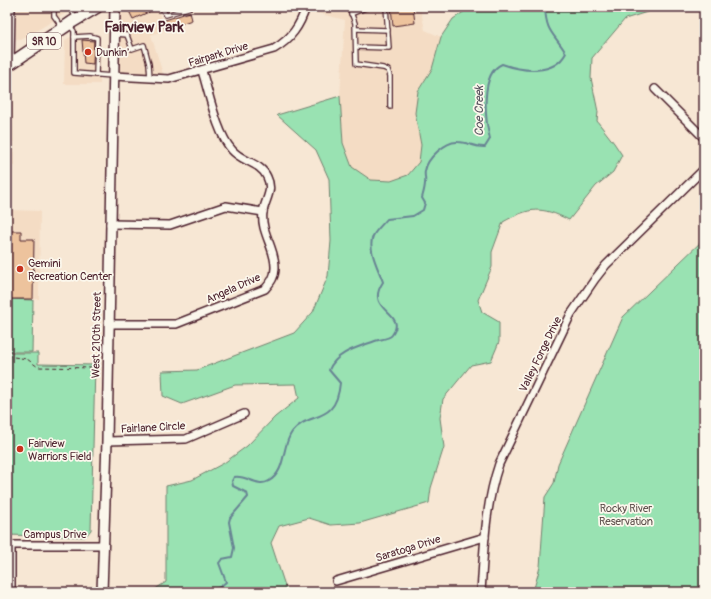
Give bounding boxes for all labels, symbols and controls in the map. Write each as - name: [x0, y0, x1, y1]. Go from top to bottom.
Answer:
- district label: Fairview Park: [104, 18, 185, 37]
- road number: SR 10: [27, 33, 61, 49]
- street label: Fairpark Drive: [187, 39, 250, 70]
- place label: Dunkin': [96, 46, 129, 59]
- marker: Dunkin': [83, 47, 93, 57]
- water label: Coe Creek: [472, 85, 487, 136]
- place label: Gemini Recreation Center: [28, 257, 112, 283]
- marker: Gemini Recreation Center: [15, 264, 25, 274]
- street label: Angela Drive: [204, 271, 263, 306]
- street label: West 210th Street: [89, 291, 104, 378]
- street label: Valley Forge Drive: [517, 314, 565, 394]
- street label: Fairlane Circle: [120, 419, 186, 436]
- place label: Fairview Warriors Field: [28, 437, 91, 463]
- marker: Fairview Warriors Field: [15, 444, 25, 454]
- park label: Rocky River Reservation: [599, 502, 653, 528]
- street label: Campus Drive: [23, 528, 87, 541]
- street label: Saratoga Drive: [374, 532, 443, 565]

